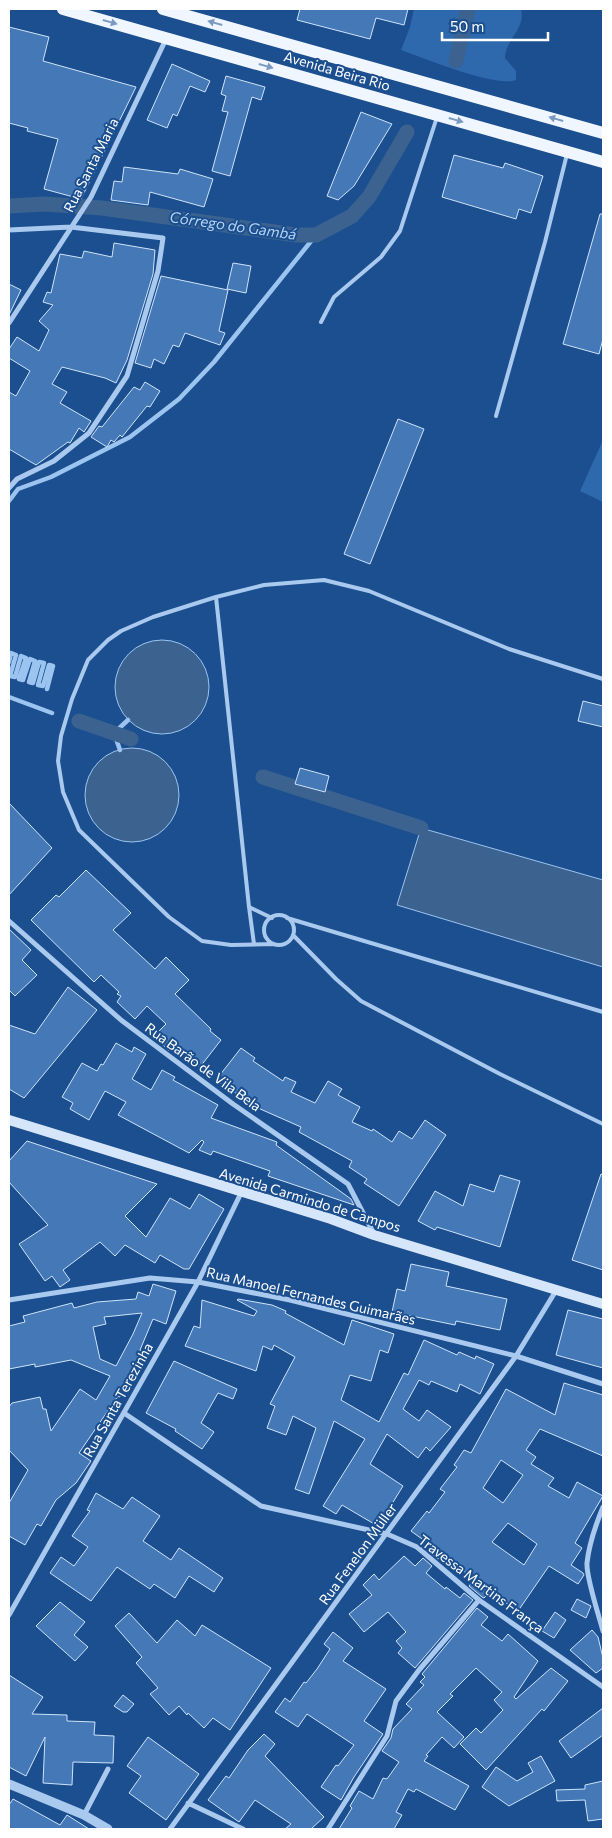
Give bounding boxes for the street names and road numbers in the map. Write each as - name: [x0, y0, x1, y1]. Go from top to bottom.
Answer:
- street label: Avenida Beira Rio: [282, 47, 392, 94]
- street label: Rua Santa Maria: [59, 115, 122, 215]
- street label: Rua Barão de Vila Bela: [142, 1019, 265, 1114]
- street label: Avenida Carmindo de Campos: [217, 1164, 403, 1235]
- street label: Rua Manoel Fernandes Guimarães: [205, 1263, 417, 1328]
- street label: Rua Santa Terezinha: [79, 1340, 156, 1460]
- street label: Rua Fenelon Müller: [315, 1499, 400, 1608]
- street label: Travessa Martins França: [415, 1531, 547, 1636]

